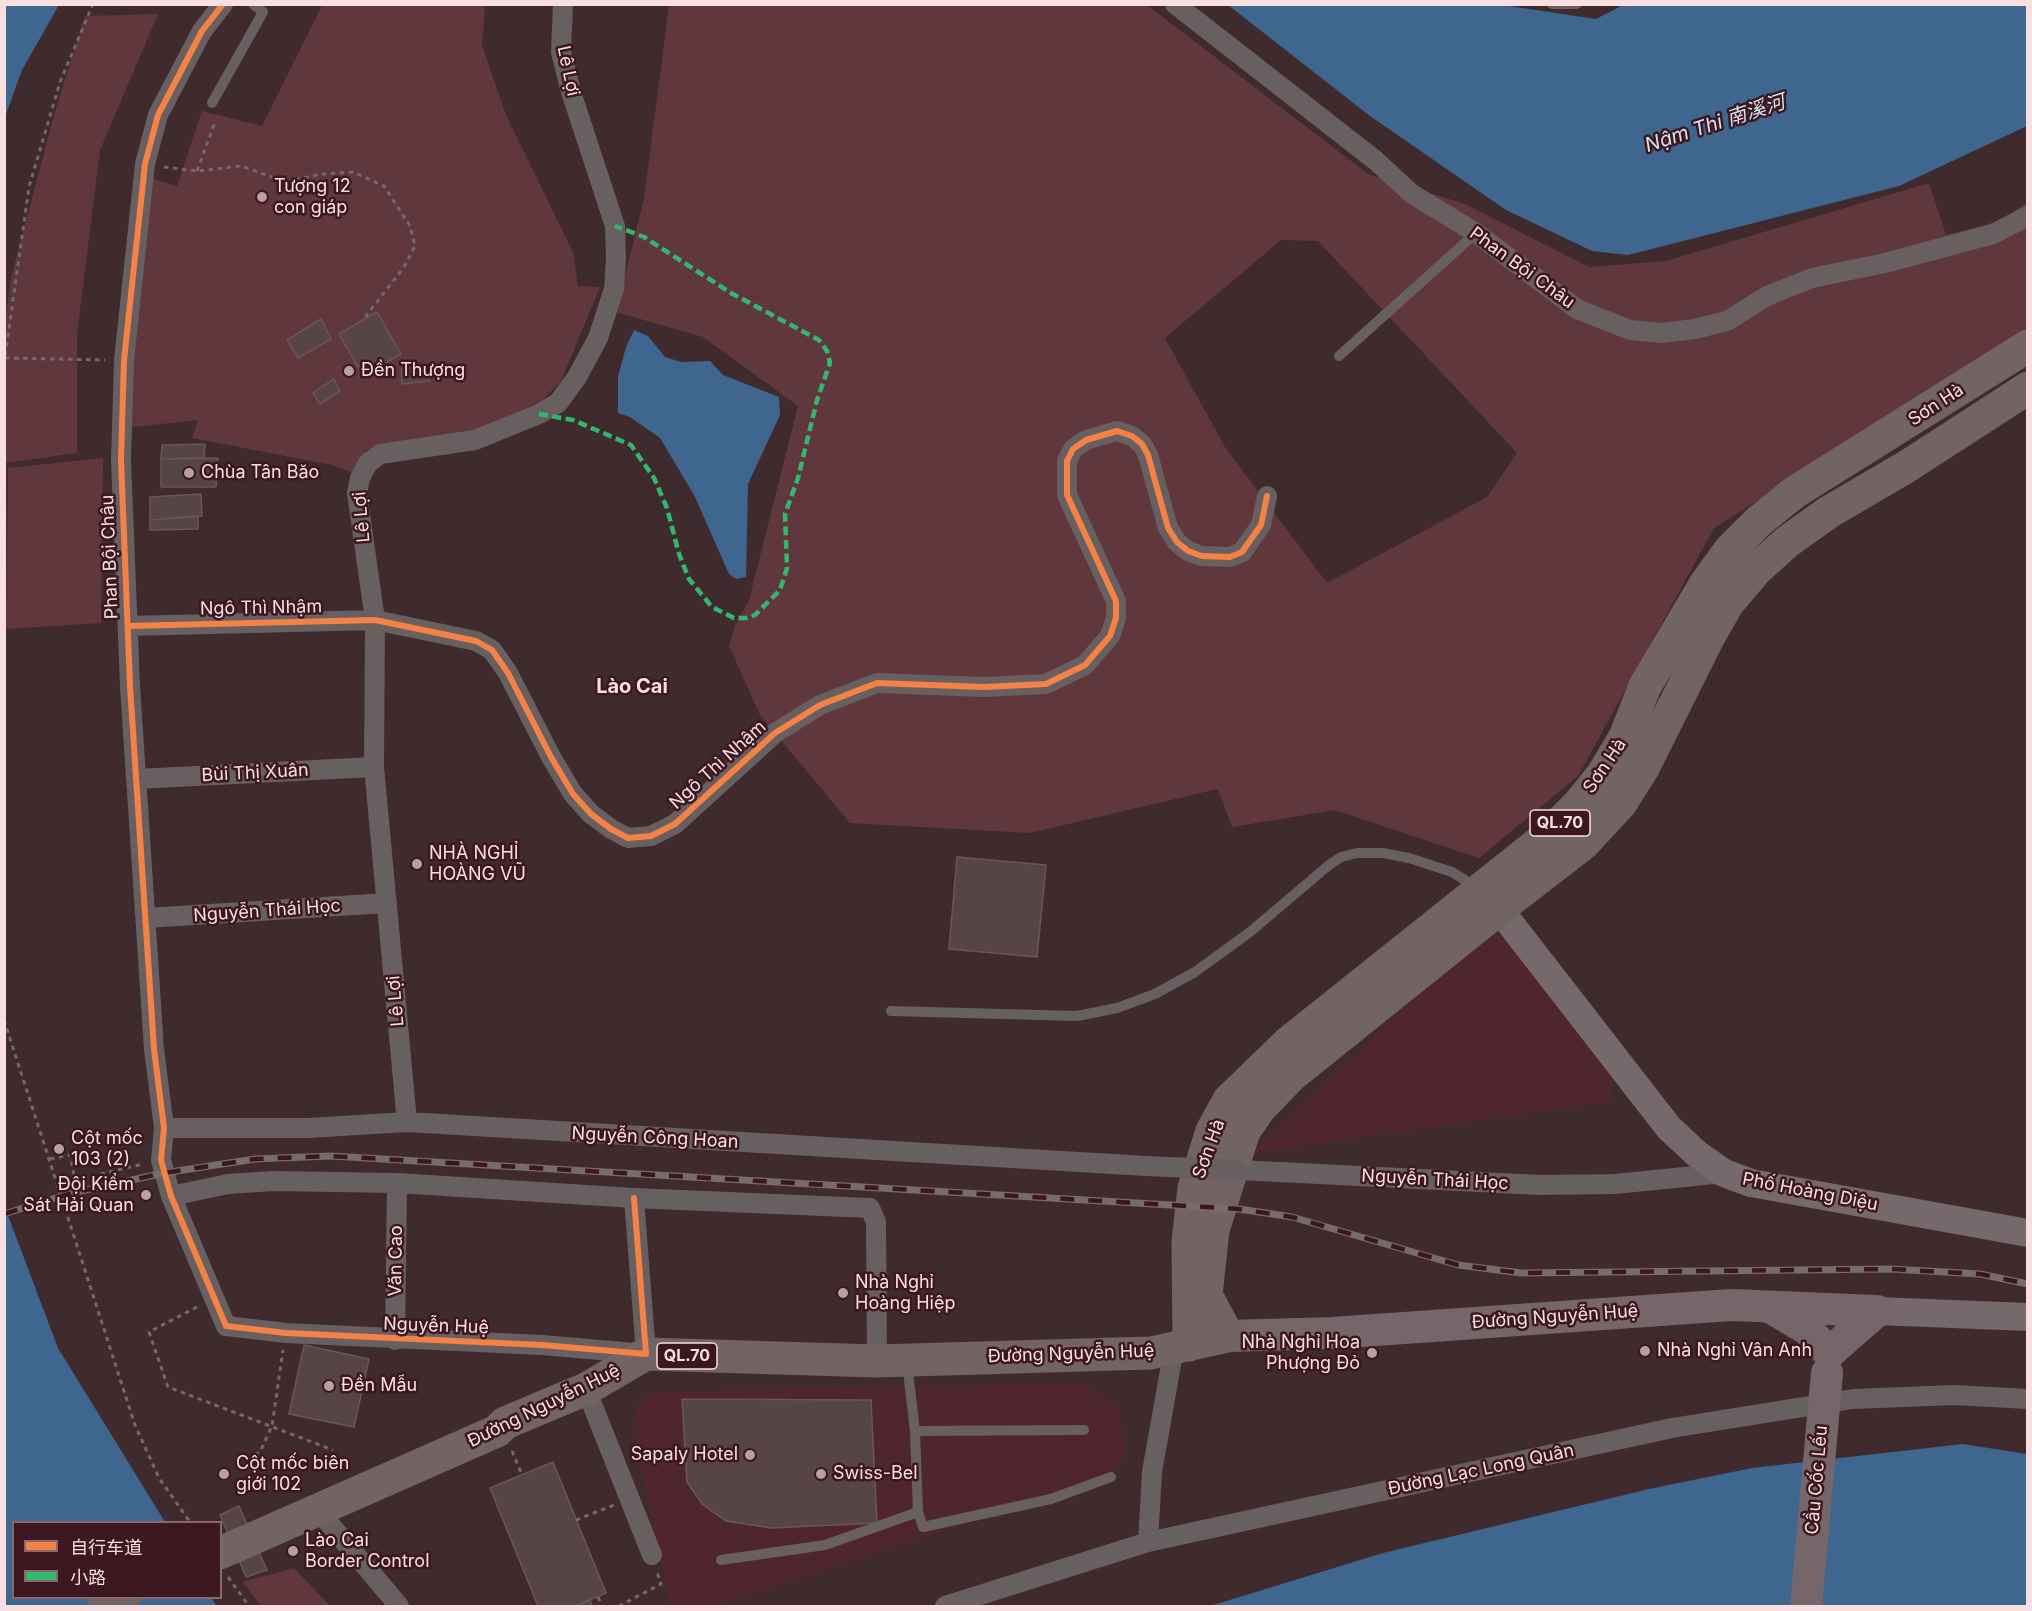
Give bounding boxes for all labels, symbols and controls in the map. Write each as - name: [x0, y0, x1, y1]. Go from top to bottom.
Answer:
- street label: Lê Lợi: [552, 44, 584, 98]
- water label: Nậm Thi 南溪河: [1642, 90, 1788, 158]
- place label: Tượng 12 con giáp: [274, 176, 351, 219]
- marker: Tượng 12 con giáp: [255, 190, 269, 204]
- street label: Phan Bội Châu: [1465, 223, 1579, 313]
- place label: Đền Thượng: [361, 360, 465, 382]
- marker: Đền Thượng: [342, 364, 356, 378]
- street label: Sơn Hà: [1904, 379, 1968, 431]
- place label: Chùa Tân Băo: [201, 462, 319, 484]
- marker: Chùa Tân Băo: [182, 466, 196, 480]
- street label: Lê Lợi: [349, 491, 375, 543]
- street label: Phan Bội Châu: [97, 494, 123, 620]
- street label: Ngô Thì Nhậm: [200, 596, 322, 620]
- district label: Lào Cai: [596, 675, 668, 699]
- street label: Ngô Thì Nhậm: [665, 716, 771, 814]
- street label: Sơn Hà: [1579, 734, 1631, 798]
- street label: Bùi Thị Xuân: [201, 759, 309, 787]
- road number: QL.70: [1530, 810, 1590, 836]
- place label: NHÀ NGHỈ HOÀNG VŨ: [429, 843, 526, 886]
- marker: NHÀ NGHỈ HOÀNG VŨ: [410, 857, 424, 871]
- street label: Nguyễn Thái Học: [193, 895, 341, 927]
- street label: Lê Lợi: [383, 975, 409, 1027]
- street label: Sơn Hà: [1188, 1116, 1230, 1182]
- street label: Nguyễn Công Hoan: [571, 1123, 739, 1153]
- place label: Cột mốc 103 (2): [71, 1128, 143, 1170]
- marker: Cột mốc 103 (2): [52, 1142, 66, 1156]
- street label: Nguyễn Thái Học: [1361, 1165, 1509, 1195]
- street label: Phố Hoàng Diệu: [1740, 1168, 1880, 1216]
- place label: Đội Kiểm Sát Hải Quan: [23, 1174, 134, 1216]
- marker: Đội Kiểm Sát Hải Quan: [139, 1188, 153, 1202]
- street label: Văn Cao: [385, 1225, 407, 1297]
- place label: Nhà Nghỉ Hoàng Hiệp: [855, 1272, 955, 1314]
- marker: Nhà Nghỉ Hoàng Hiệp: [836, 1286, 850, 1300]
- street label: Đường Nguyễn Huệ: [1471, 1300, 1639, 1334]
- street label: Nguyễn Huệ: [383, 1313, 489, 1339]
- place label: Nhà Nghỉ Hoa Phượng Đỏ: [1242, 1332, 1360, 1374]
- street label: Đường Nguyễn Huệ: [987, 1340, 1155, 1368]
- place label: Nhà Nghỉ Vân Anh: [1657, 1340, 1812, 1362]
- road number: QL.70: [657, 1343, 717, 1369]
- marker: Nhà Nghỉ Vân Anh: [1638, 1344, 1652, 1358]
- marker: Nhà Nghỉ Hoa Phượng Đỏ: [1365, 1346, 1379, 1360]
- street label: Đường Nguyễn Huệ: [464, 1360, 624, 1452]
- place label: Đền Mẫu: [341, 1375, 417, 1397]
- marker: Đền Mẫu: [322, 1379, 336, 1393]
- street label: Cầu Cốc Lếu: [1801, 1424, 1833, 1536]
- street label: Đường Lạc Long Quân: [1386, 1440, 1576, 1500]
- place label: Sapaly Hotel: [631, 1444, 738, 1466]
- marker: Sapaly Hotel: [743, 1448, 757, 1462]
- place label: Cột mốc biên giới 102: [236, 1453, 349, 1496]
- place label: Swiss-Bel: [833, 1463, 918, 1485]
- marker: Cột mốc biên giới 102: [217, 1467, 231, 1481]
- marker: Swiss-Bel: [814, 1467, 828, 1481]
- legend: [12, 1521, 222, 1599]
- place label: Lào Cai Border Control: [305, 1530, 429, 1572]
- text: 自行车道: [70, 1537, 142, 1558]
- marker: Lào Cai Border Control: [286, 1544, 300, 1558]
- text: 小路: [70, 1567, 106, 1588]

